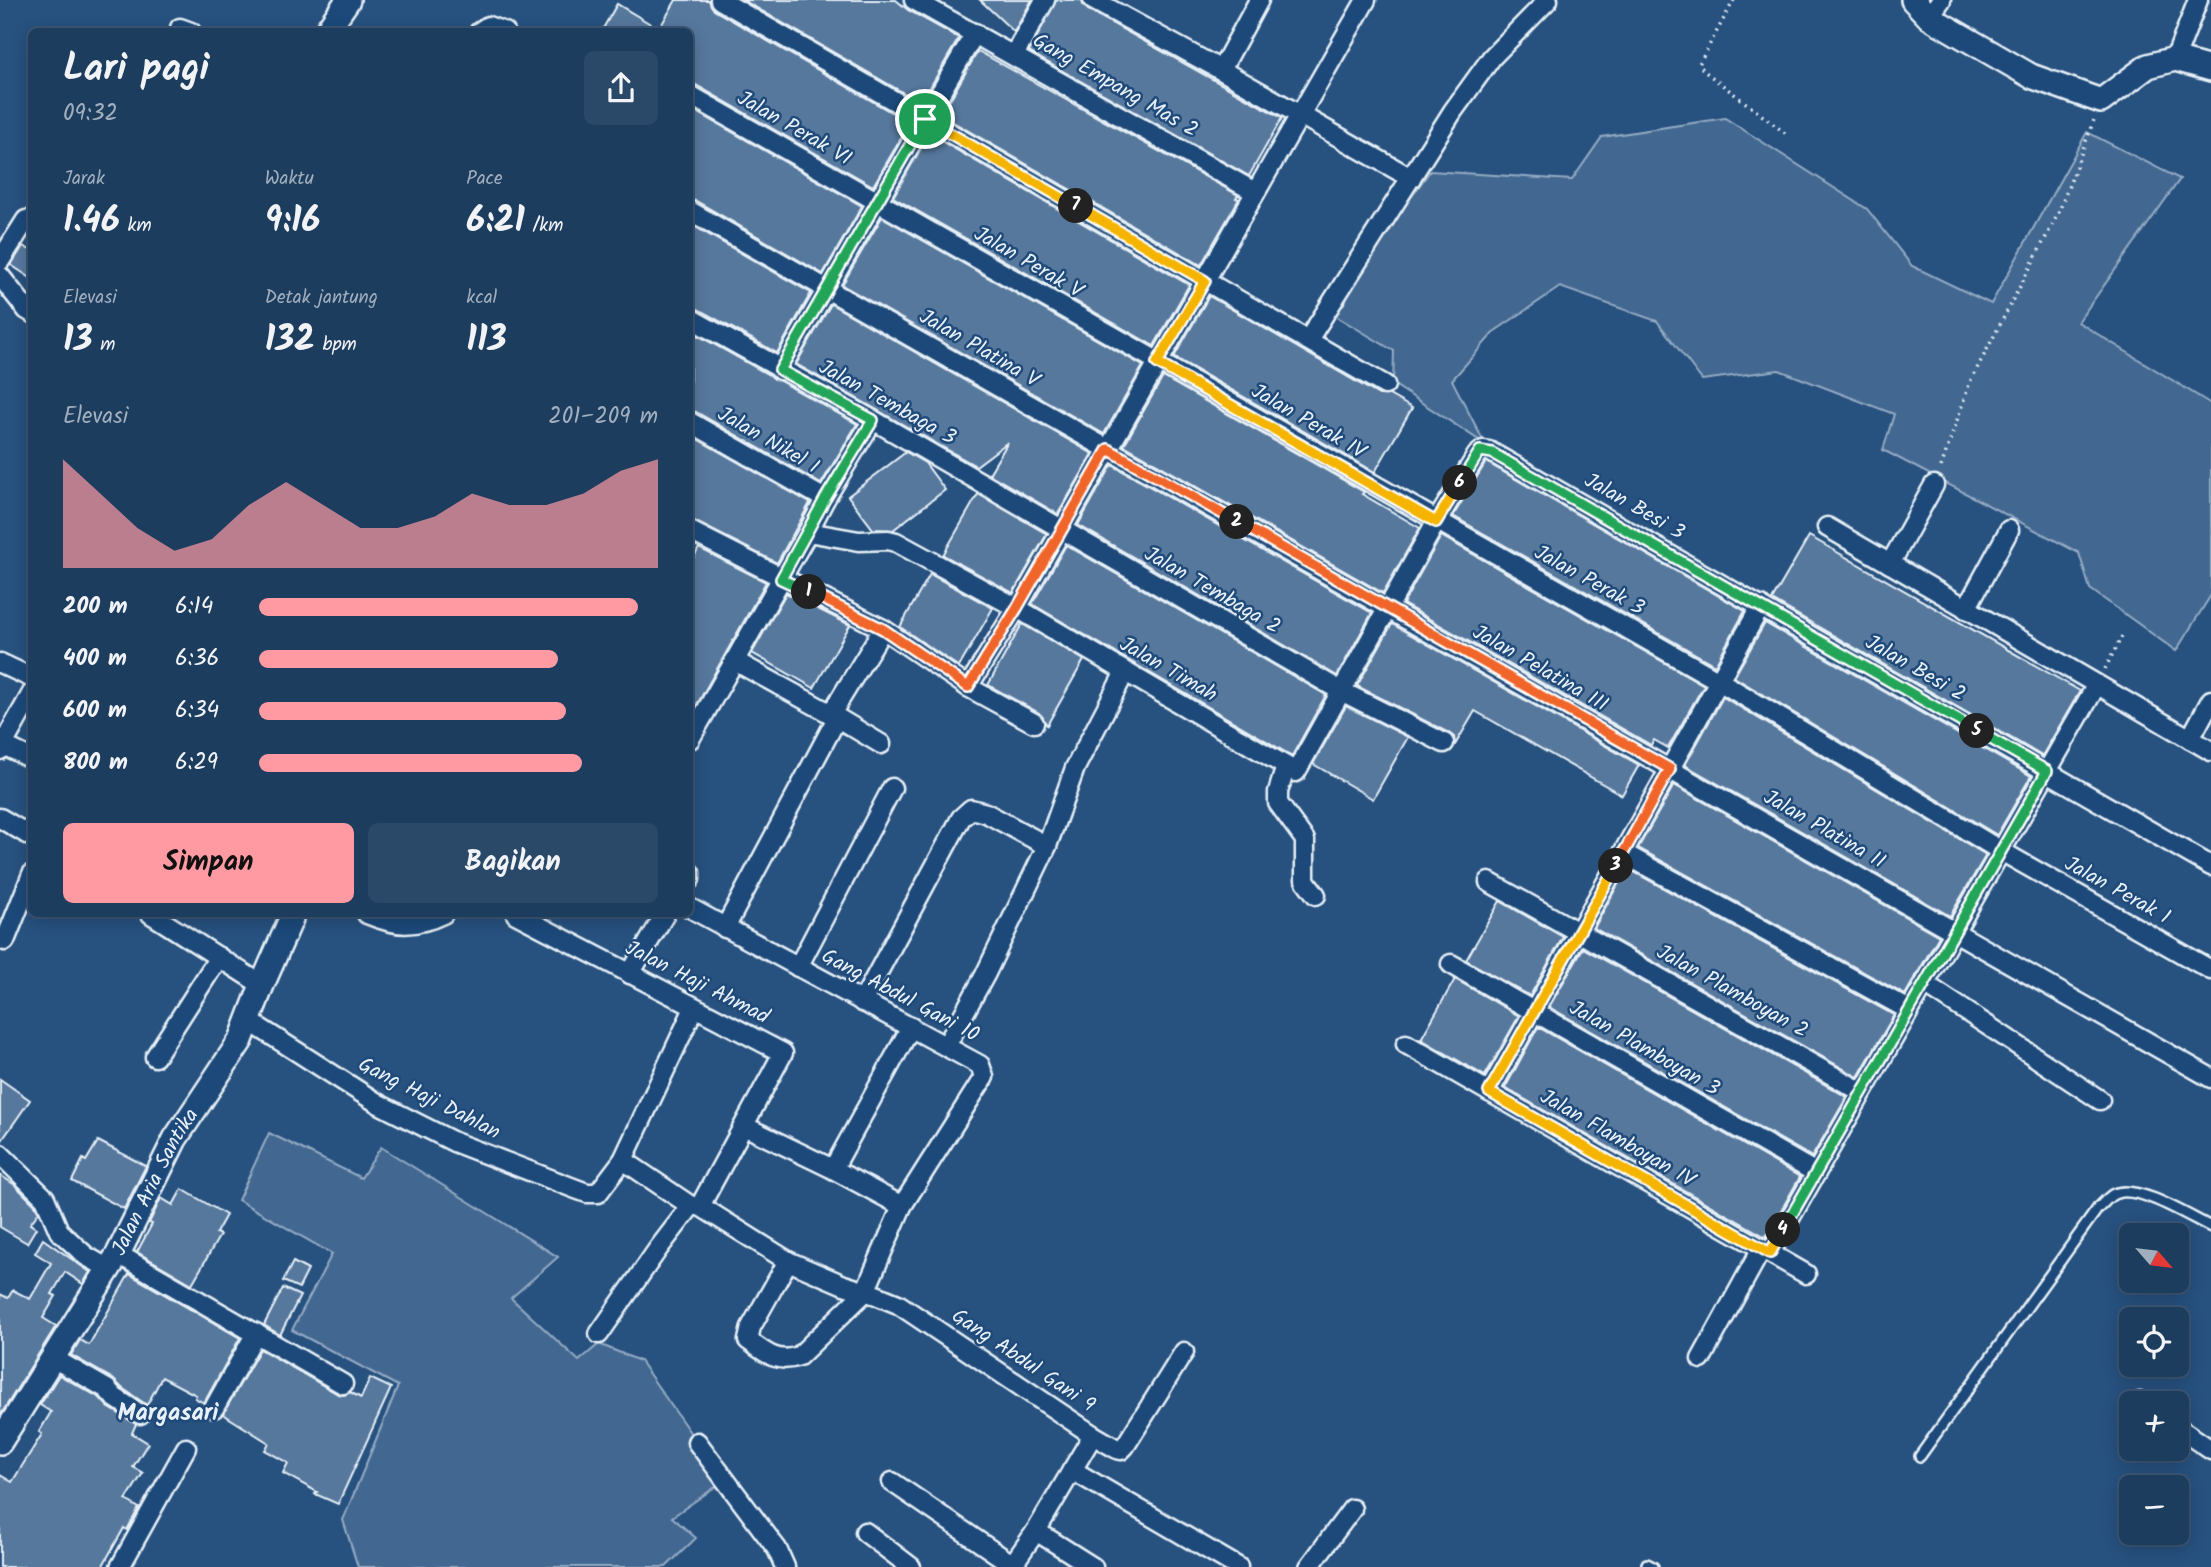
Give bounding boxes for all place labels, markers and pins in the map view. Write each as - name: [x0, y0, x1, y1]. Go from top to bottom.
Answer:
- pin: [895, 89, 955, 149]
- pin: 7: [1058, 188, 1094, 224]
- pin: 6: [1442, 466, 1478, 500]
- pin: 2: [1220, 504, 1254, 540]
- pin: 1: [792, 574, 826, 610]
- pin: 5: [1960, 714, 1994, 748]
- pin: 3: [1598, 848, 1634, 884]
- pin: 4: [1766, 1212, 1800, 1248]

